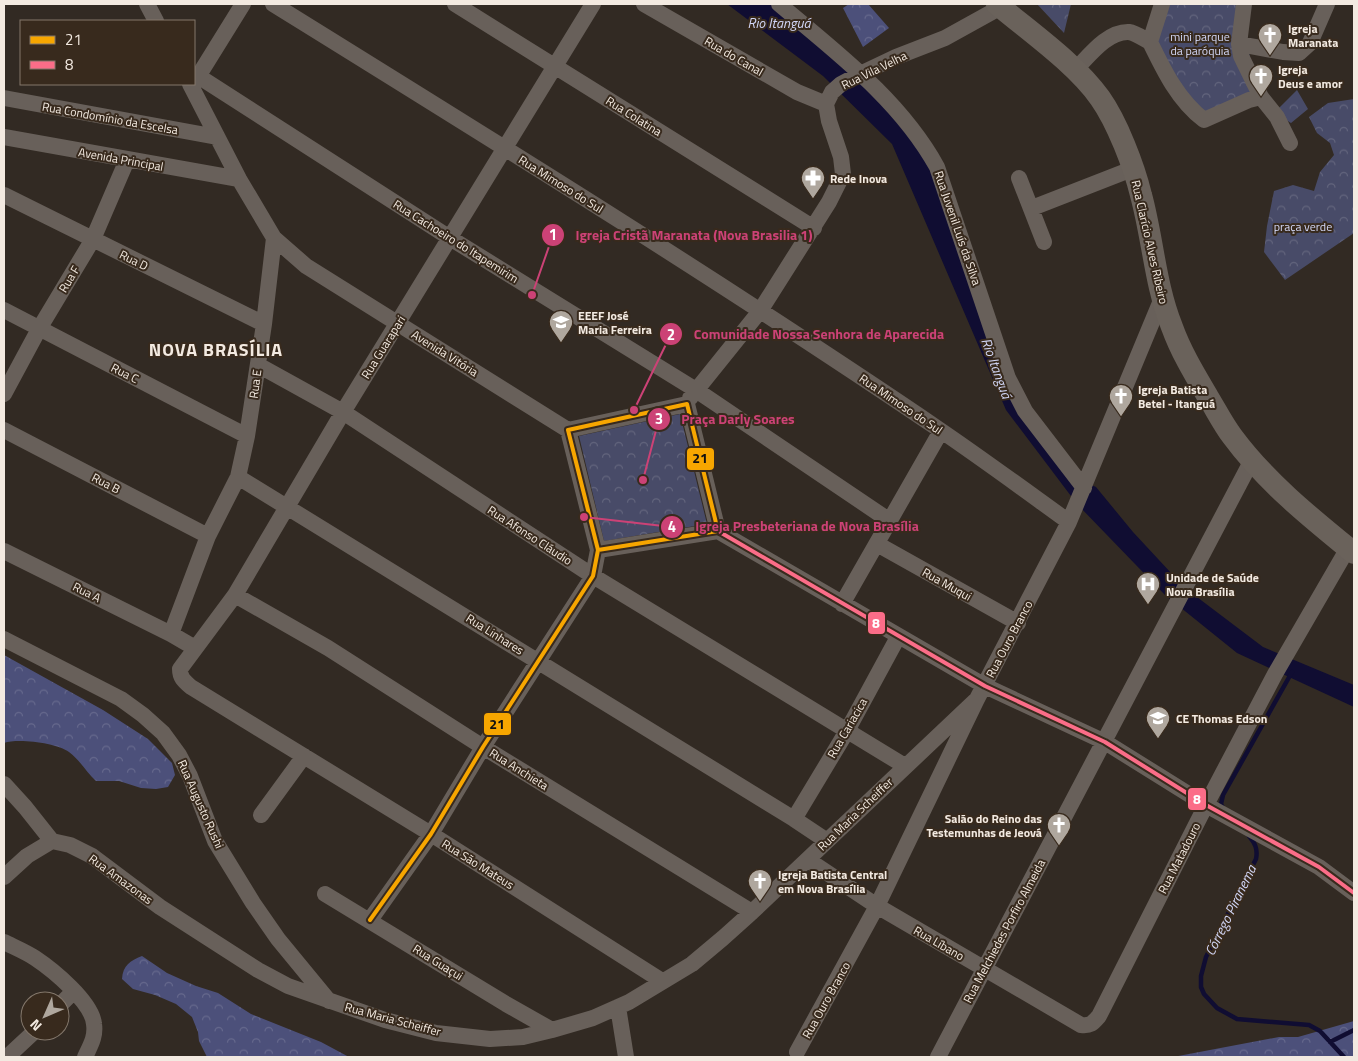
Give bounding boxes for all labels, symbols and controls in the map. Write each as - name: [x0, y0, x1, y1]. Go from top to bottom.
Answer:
- water label: Rio Itanguá: [748, 12, 811, 33]
- place label: Igreja Maranata: [1288, 19, 1338, 52]
- legend: [20, 20, 195, 85]
- church icon: Igreja Maranata: [1257, 22, 1283, 56]
- park label: mini parque da paróquia: [1170, 27, 1230, 60]
- text: 21: [65, 28, 82, 51]
- street label: Rua do Canal: [701, 31, 767, 81]
- street label: Rua Vila Velha: [838, 46, 910, 94]
- text: 8: [65, 53, 73, 76]
- place label: Igreja Deus e amor: [1278, 60, 1343, 93]
- church icon: Igreja Deus e amor: [1248, 63, 1274, 97]
- street label: Rua Colatina: [602, 91, 666, 141]
- street label: Rua Condomínio da Escelsa: [41, 97, 179, 139]
- street label: Avenida Principal: [77, 142, 165, 176]
- street label: Rua Mimoso do Sul: [515, 150, 607, 218]
- pharmacy icon: Rede Inova: [800, 165, 826, 199]
- street label: Rua Juvenil Luís da Silva: [929, 168, 987, 288]
- place label: Rede Inova: [830, 169, 887, 188]
- street label: Rua Clarício Alves Ribeiro: [1127, 178, 1173, 306]
- street label: Rua Cachoeiro do Itapemirim: [389, 195, 523, 287]
- park label: praça verde: [1274, 217, 1332, 236]
- callout: Igreja Cristã Maranata (Nova Brasilia 1): [540, 220, 822, 249]
- text: 1: [549, 223, 557, 246]
- text: Igreja Cristã Maranata (Nova Brasilia 1): [576, 224, 812, 245]
- street label: Rua D: [116, 245, 152, 275]
- street label: Rua F: [53, 262, 85, 296]
- place label: EEEF José Maria Ferreira: [578, 306, 652, 339]
- school or university icon: EEEF José Maria Ferreira: [548, 309, 574, 343]
- street label: Rua Guarapari: [356, 312, 410, 382]
- callout: Comunidade Nossa Senhora de Aparecida: [659, 320, 954, 349]
- text: 2: [667, 323, 675, 346]
- text: Comunidade Nossa Senhora de Aparecida: [694, 323, 944, 344]
- street label: Avenida Vitória: [408, 325, 482, 381]
- water label: Rio Itanguá: [976, 335, 1018, 402]
- district label: NOVA BRASÍLIA: [149, 336, 283, 363]
- street label: Rua C: [108, 358, 143, 388]
- street label: Rua E: [244, 368, 266, 400]
- street label: Rua Mimoso do Sul: [855, 369, 947, 439]
- place label: Igreja Batista Betel - Itanguá: [1138, 380, 1215, 413]
- church icon: Igreja Batista Betel - Itanguá: [1108, 383, 1134, 417]
- callout: Praça Darly Soares: [646, 404, 805, 433]
- text: 3: [655, 407, 663, 430]
- text: Praça Darly Soares: [681, 408, 795, 429]
- line badge: 21: [686, 447, 715, 471]
- text: 21: [692, 447, 708, 468]
- street label: Rua B: [88, 468, 124, 498]
- street label: Rua Afonso Cláudio: [484, 500, 576, 570]
- callout: Igreja Presbeteriana de Nova Brasília: [660, 512, 929, 541]
- text: 4: [668, 515, 676, 538]
- text: Igreja Presbeteriana de Nova Brasília: [695, 515, 919, 536]
- street label: Rua Muqui: [919, 563, 975, 605]
- place label: Unidade de Saúde Nova Brasília: [1166, 568, 1259, 601]
- hospital icon: Unidade de Saúde Nova Brasília: [1135, 571, 1161, 605]
- street label: Rua A: [70, 577, 104, 607]
- street label: Rua Ouro Branco: [981, 597, 1037, 681]
- street label: Rua Linhares: [462, 609, 528, 660]
- line badge: 8: [867, 611, 886, 635]
- text: 8: [872, 612, 880, 633]
- street label: Rua Cariacica: [822, 694, 872, 762]
- school or university icon: CE Thomas Edson: [1145, 705, 1171, 739]
- place label: CE Thomas Edson: [1176, 709, 1268, 728]
- line badge: 21: [483, 712, 512, 736]
- text: 21: [489, 713, 505, 734]
- street label: Rua Anchieta: [486, 743, 552, 795]
- street label: Rua Augusto Rushi: [173, 756, 229, 852]
- street label: Rua Maria Scheiffer: [813, 773, 897, 855]
- line badge: 8: [1187, 787, 1207, 811]
- text: 8: [1193, 788, 1201, 809]
- place label: Salão do Reino das Testemunhas de Jeová: [926, 809, 1042, 842]
- church icon: Salão do Reino das Testemunhas de Jeová: [1046, 812, 1072, 846]
- street label: Rua Matadouro: [1153, 819, 1205, 897]
- street label: Rua São Mateus: [438, 834, 518, 894]
- street label: Rua Amazonas: [85, 849, 157, 909]
- street label: Rua Melchiedes Porfiro Almeida: [958, 856, 1050, 1006]
- water label: Córrego Piranema: [1199, 860, 1261, 959]
- place label: Igreja Batista Central em Nova Brasília: [778, 865, 887, 898]
- church icon: Igreja Batista Central em Nova Brasília: [747, 868, 773, 902]
- street label: Rua Líbano: [910, 921, 968, 965]
- street label: Rua Guaçui: [409, 939, 467, 985]
- street label: Rua Ouro Branco: [797, 958, 855, 1042]
- north arrow: [20, 991, 70, 1041]
- street label: Rua Maria Scheiffer: [343, 997, 443, 1041]
- text: N: [25, 1015, 46, 1036]

